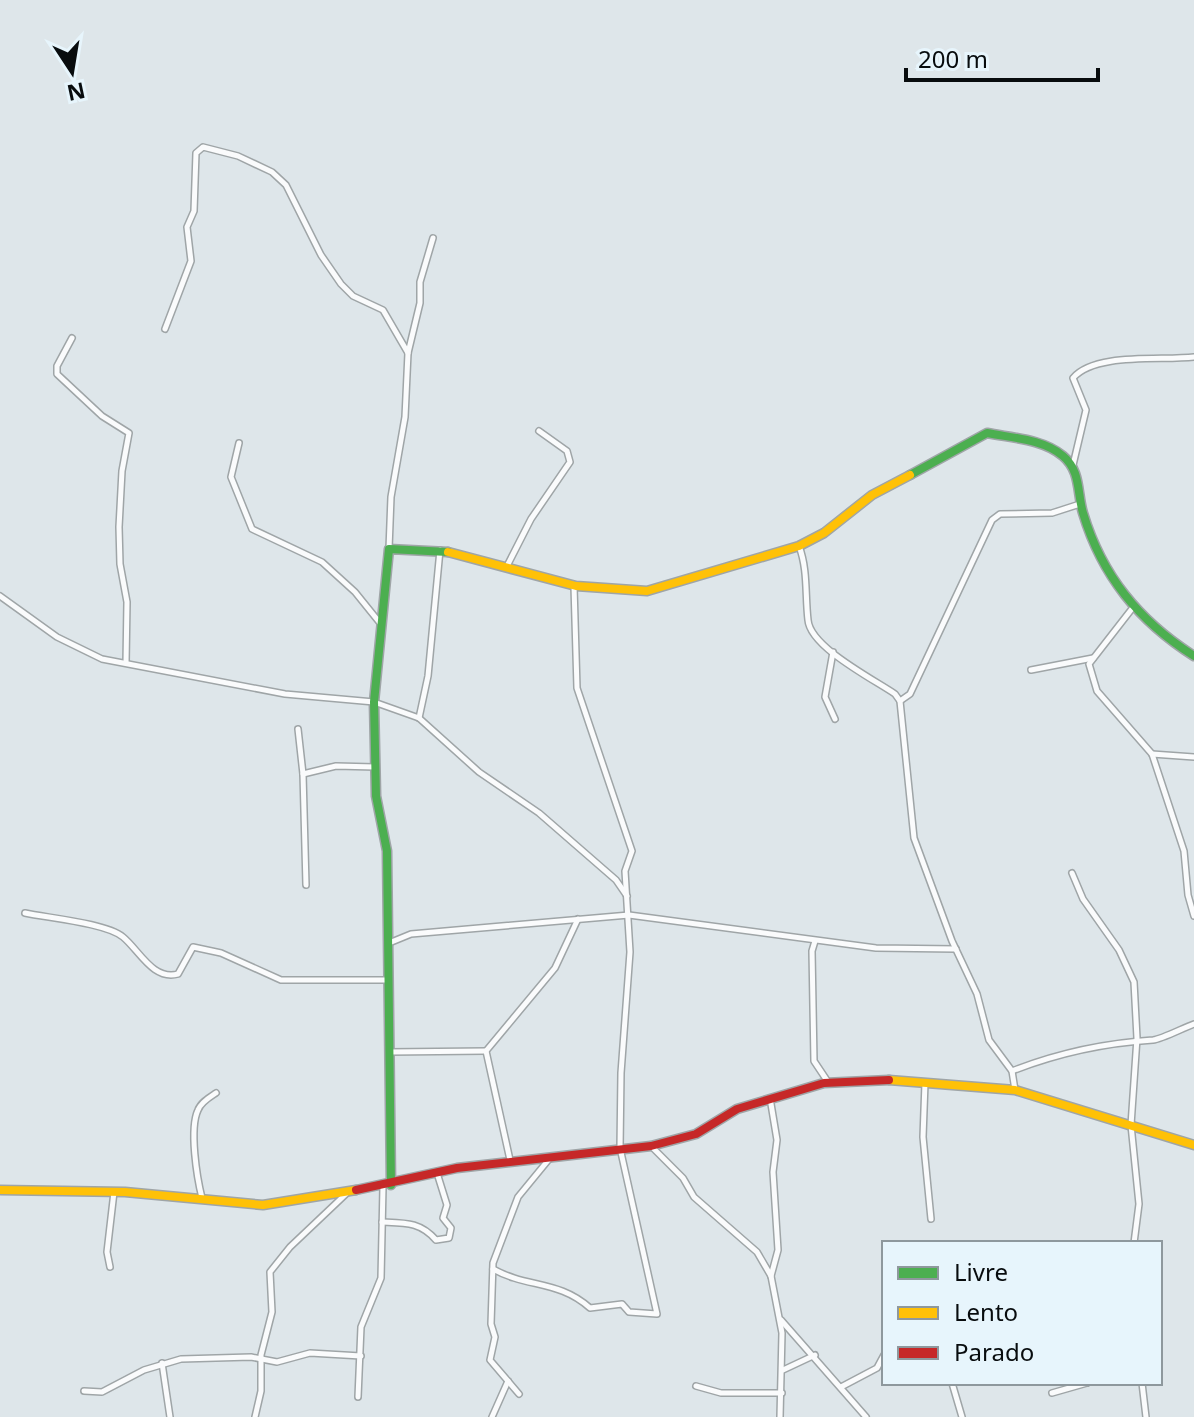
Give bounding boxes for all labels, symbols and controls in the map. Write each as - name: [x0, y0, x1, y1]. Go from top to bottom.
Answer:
- north arrow: [32, 32, 112, 112]
- scale bar: [906, 32, 1098, 82]
- text: 200 m: [918, 42, 988, 75]
- text: N: [64, 76, 88, 109]
- legend: [882, 1241, 1162, 1385]
- text: Livre: [954, 1255, 1008, 1288]
- text: Lento: [954, 1295, 1018, 1328]
- text: Parado: [954, 1335, 1034, 1368]

